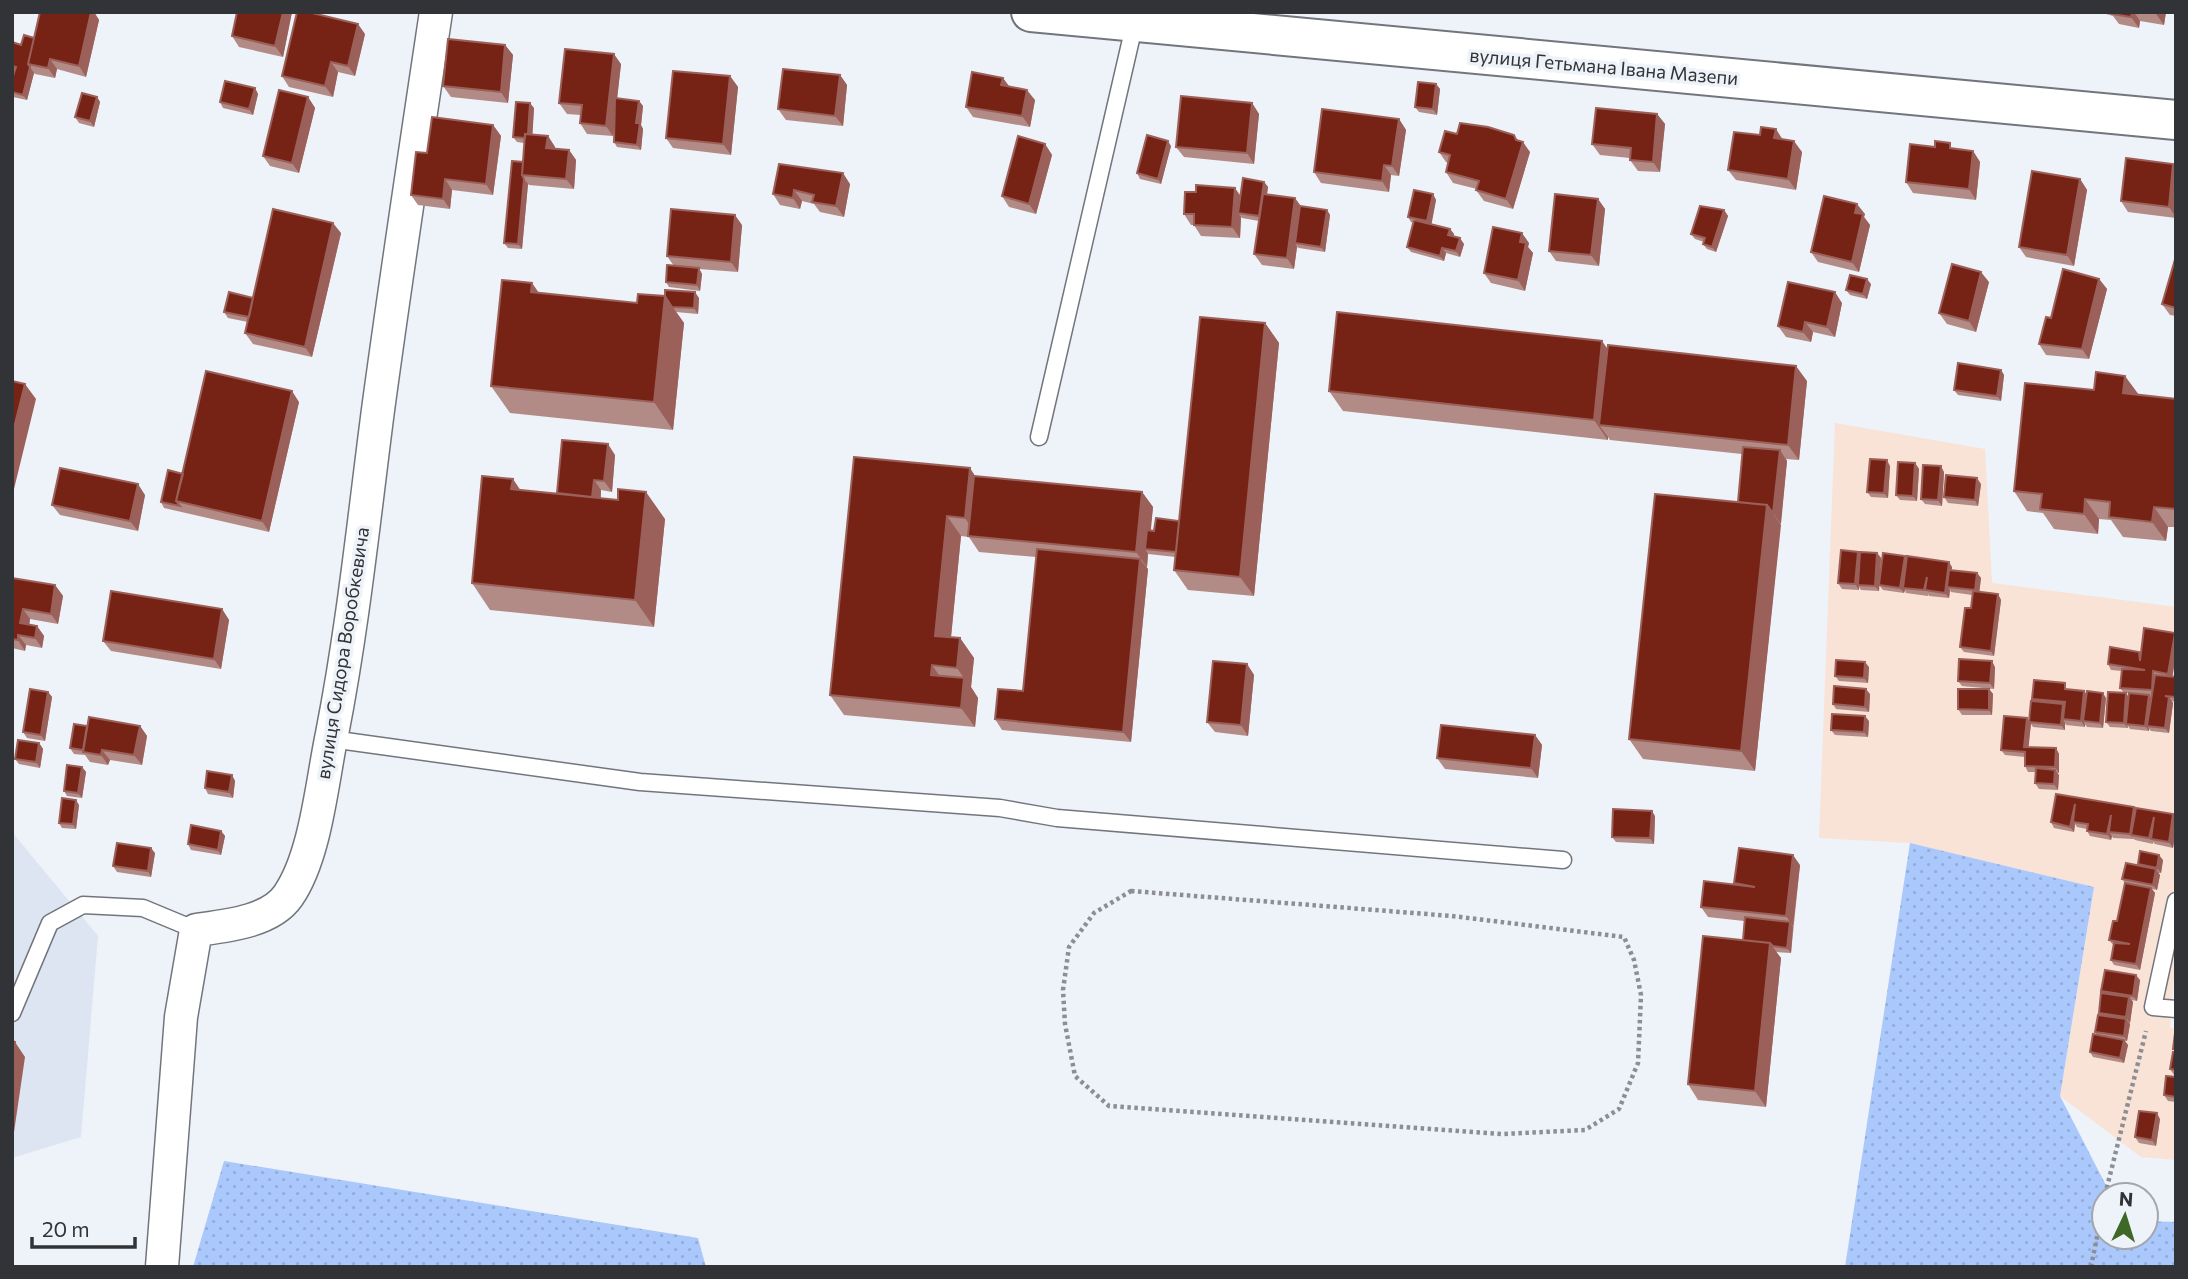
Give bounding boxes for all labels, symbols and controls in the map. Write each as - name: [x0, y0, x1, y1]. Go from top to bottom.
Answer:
- street label: вулиця Гетьмана Івана Мазепи: [1469, 43, 1739, 89]
- street label: вулиця Сидора Воробкевича: [311, 525, 373, 781]
- north arrow: [2090, 1181, 2160, 1251]
- text: N: [2118, 1187, 2134, 1211]
- scale bar: [32, 1206, 135, 1250]
- text: 20 m: [42, 1216, 90, 1241]

